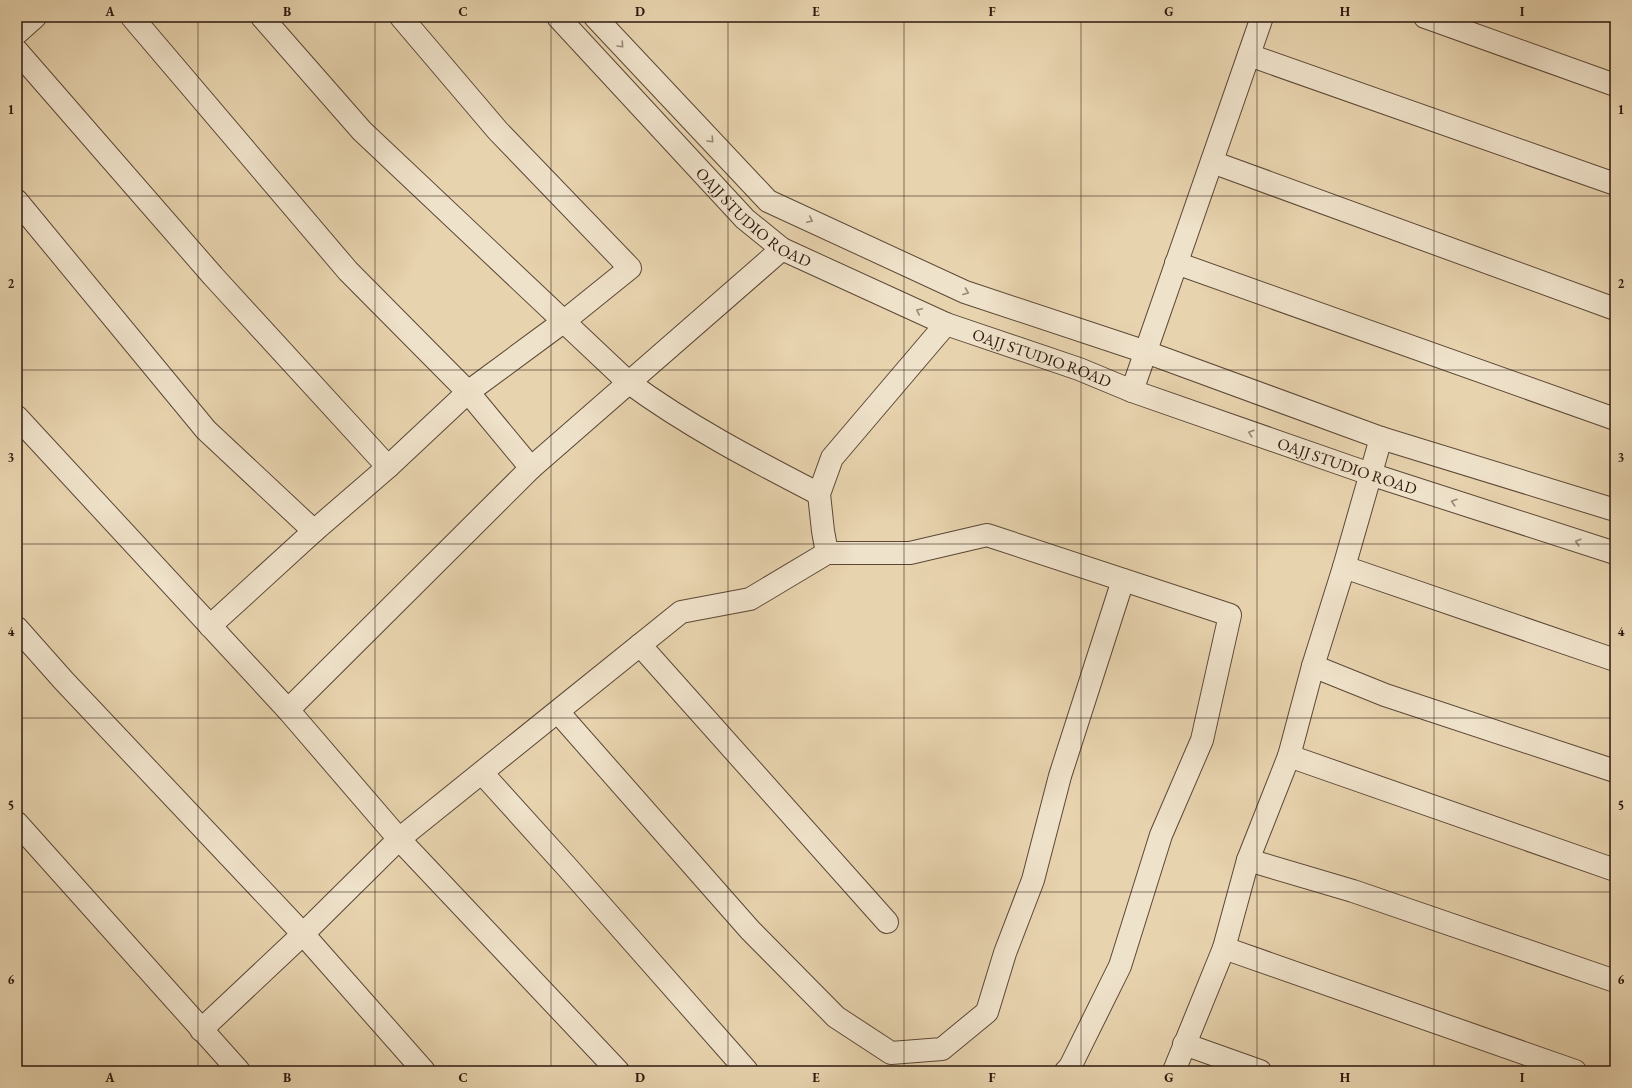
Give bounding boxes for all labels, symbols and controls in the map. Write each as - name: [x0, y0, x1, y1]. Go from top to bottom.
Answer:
- text: A: [104, 3, 115, 20]
- text: B: [283, 3, 291, 20]
- text: C: [458, 3, 468, 20]
- text: D: [635, 3, 645, 20]
- text: E: [812, 3, 820, 20]
- text: F: [988, 3, 996, 20]
- text: G: [1164, 3, 1174, 20]
- text: H: [1340, 3, 1351, 20]
- text: I: [1520, 3, 1525, 20]
- one-way arrow: [617, 40, 624, 48]
- text: 1: [8, 101, 15, 118]
- text: 1: [1618, 101, 1625, 118]
- one-way arrow: [706, 135, 713, 143]
- street label: OAJJ STUDIO ROAD: [691, 163, 815, 272]
- one-way arrow: [806, 215, 813, 223]
- text: 2: [8, 275, 15, 292]
- text: 2: [1618, 275, 1625, 292]
- one-way arrow: [963, 288, 970, 296]
- one-way arrow: [916, 308, 923, 316]
- street label: OAJJ STUDIO ROAD: [970, 324, 1115, 392]
- one-way arrow: [1248, 429, 1255, 438]
- street label: OAJJ STUDIO ROAD: [1275, 433, 1420, 500]
- text: 3: [8, 449, 15, 466]
- text: 3: [1618, 449, 1625, 466]
- one-way arrow: [1451, 498, 1458, 507]
- one-way arrow: [1574, 538, 1581, 547]
- text: 4: [8, 623, 15, 640]
- text: 4: [1618, 623, 1625, 640]
- text: 5: [8, 797, 14, 814]
- text: 5: [1618, 797, 1624, 814]
- text: 6: [8, 971, 15, 988]
- text: 6: [1618, 971, 1625, 988]
- text: A: [104, 1069, 115, 1086]
- text: B: [283, 1069, 291, 1086]
- text: C: [458, 1069, 468, 1086]
- text: D: [635, 1069, 645, 1086]
- text: E: [812, 1069, 820, 1086]
- text: F: [988, 1069, 996, 1086]
- text: G: [1164, 1069, 1174, 1086]
- text: H: [1340, 1069, 1351, 1086]
- text: I: [1520, 1069, 1525, 1086]

